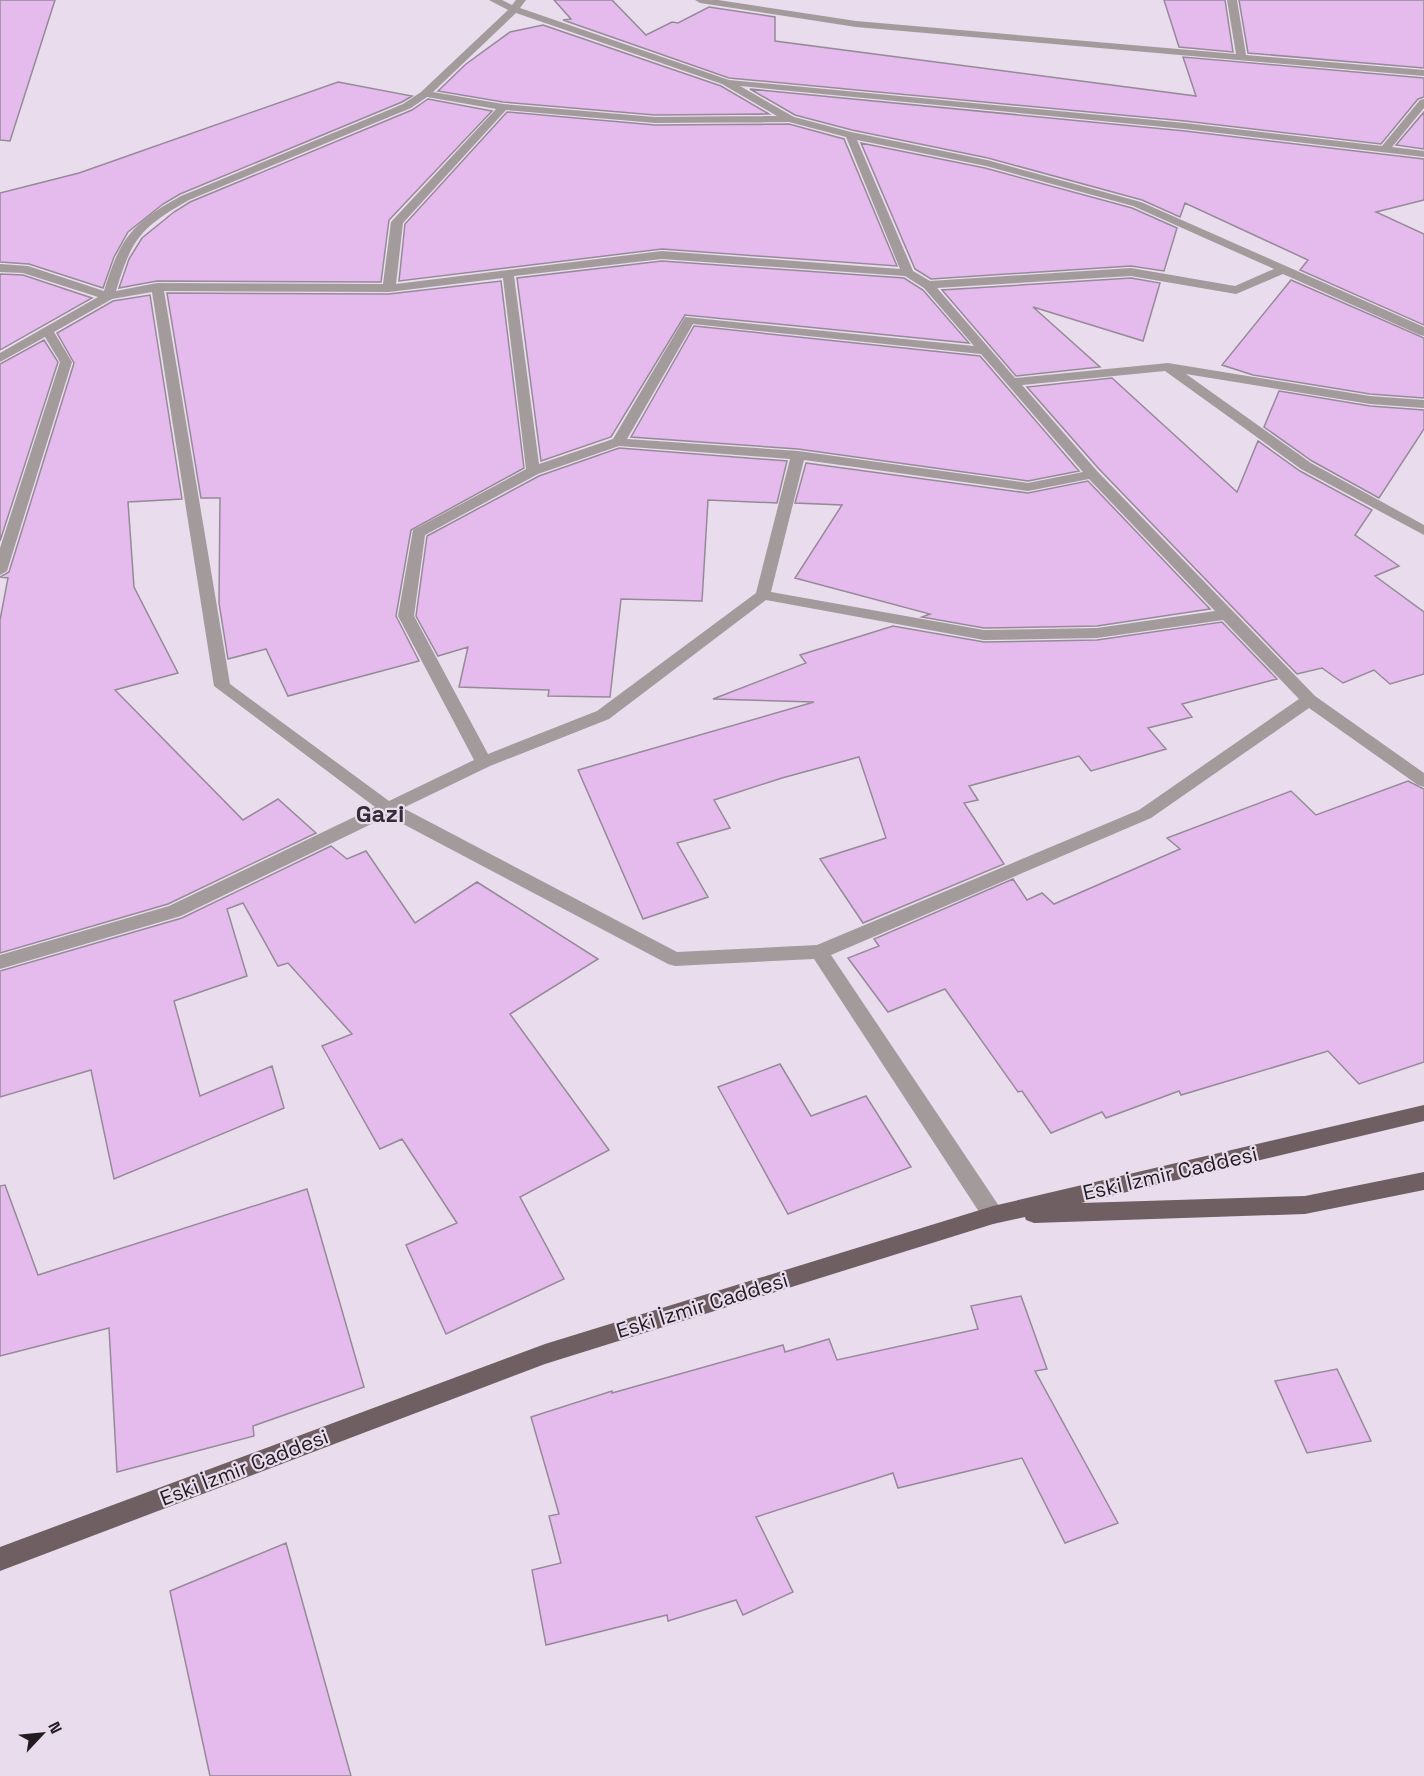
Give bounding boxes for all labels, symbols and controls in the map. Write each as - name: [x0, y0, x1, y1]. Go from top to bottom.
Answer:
- district label: Gazi: [356, 798, 404, 829]
- street label: Eski İzmir Caddesi: [1080, 1140, 1260, 1206]
- street label: Eski İzmir Caddesi: [613, 1266, 791, 1344]
- street label: Eski İzmir Caddesi: [156, 1422, 332, 1512]
- north arrow: [12, 1704, 72, 1764]
- text: N: [43, 1718, 67, 1737]

